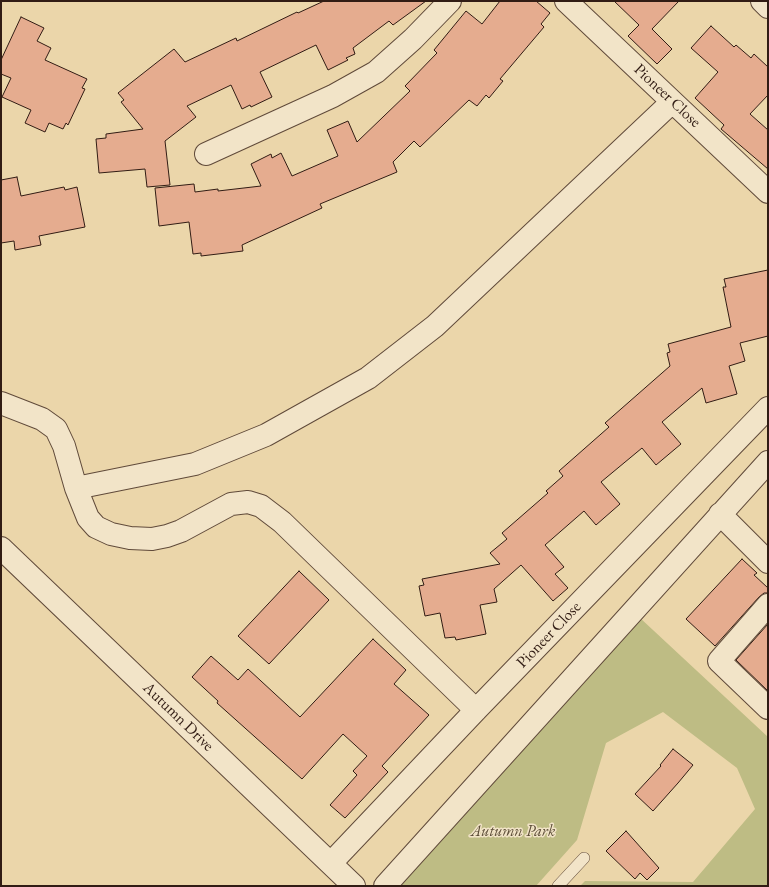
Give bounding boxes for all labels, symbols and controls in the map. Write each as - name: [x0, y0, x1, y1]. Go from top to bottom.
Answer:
- street label: Pioneer Close: [630, 60, 704, 132]
- street label: Pioneer Close: [513, 598, 585, 672]
- street label: Autumn Drive: [139, 678, 217, 756]
- park label: Autumn Park: [471, 822, 555, 842]

